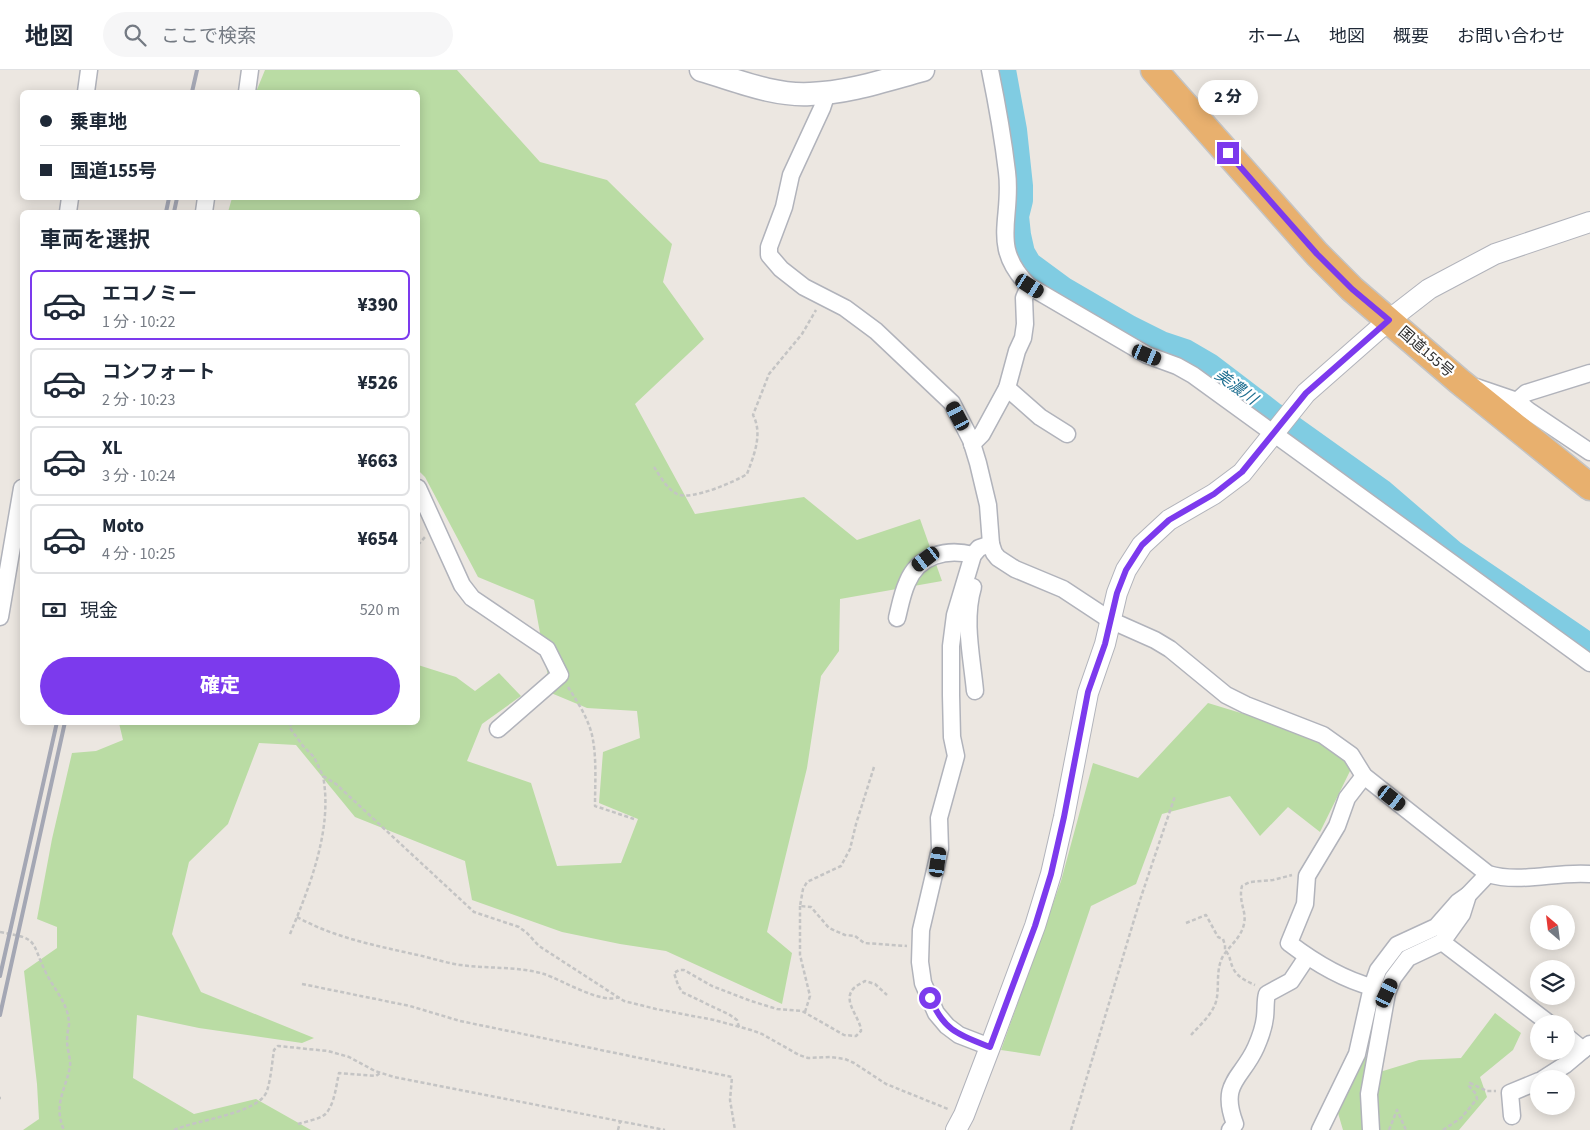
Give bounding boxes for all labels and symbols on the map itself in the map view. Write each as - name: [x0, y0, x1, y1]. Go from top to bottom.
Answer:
- callout: 2 分: [1198, 81, 1258, 116]
- route end: [1217, 142, 1239, 164]
- car: [1013, 272, 1046, 300]
- street label: 国道155号: [1394, 322, 1458, 382]
- car: [1130, 342, 1163, 368]
- water label: 美濃川: [1210, 364, 1263, 411]
- car: [944, 399, 971, 433]
- car: [909, 544, 942, 574]
- car: [1375, 783, 1408, 813]
- car: [928, 846, 947, 878]
- north arrow: [1530, 905, 1575, 950]
- car: [1373, 976, 1400, 1010]
- route start: [919, 987, 941, 1009]

